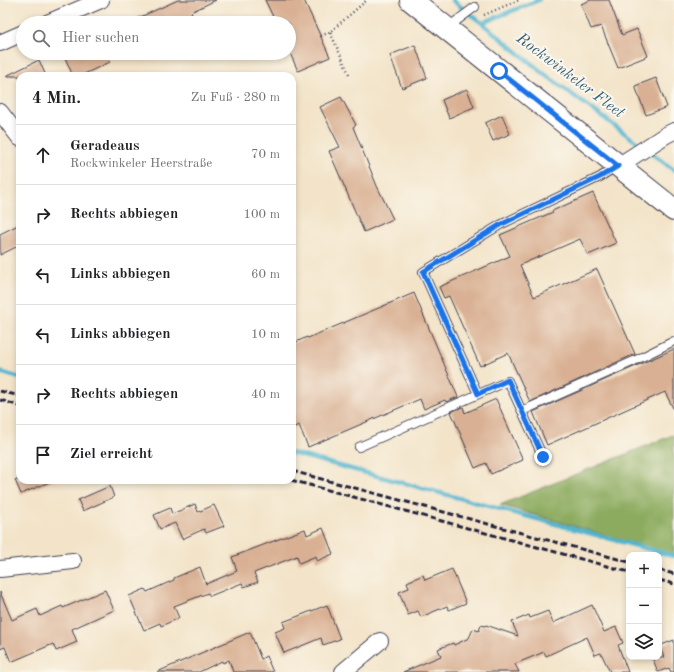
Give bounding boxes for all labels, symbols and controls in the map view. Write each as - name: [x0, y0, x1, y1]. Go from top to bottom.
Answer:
- search box: [16, 16, 296, 60]
- icon: search: [30, 27, 52, 49]
- water label: Rockwinkeler Fleet: [512, 30, 628, 122]
- text: Hier suchen: [62, 31, 139, 46]
- route start: [490, 62, 508, 80]
- text: 4 Min.: [32, 90, 81, 107]
- text: Zu Fuß · 280 m: [191, 91, 280, 104]
- text: Geradeaus: [70, 139, 139, 154]
- icon: ahead: [32, 144, 54, 166]
- text: 70 m: [251, 148, 280, 161]
- text: Rockwinkeler Heerstraße: [70, 157, 212, 170]
- icon: right: [32, 204, 54, 226]
- text: Rechts abbiegen: [70, 207, 178, 222]
- text: 100 m: [243, 208, 280, 221]
- icon: left: [32, 264, 54, 286]
- text: Links abbiegen: [70, 267, 171, 282]
- text: 60 m: [251, 268, 280, 281]
- icon: left: [32, 324, 54, 346]
- text: Links abbiegen: [70, 327, 171, 342]
- text: 10 m: [251, 328, 280, 341]
- icon: right: [32, 384, 54, 406]
- text: Rechts abbiegen: [70, 387, 178, 402]
- text: 40 m: [251, 388, 280, 401]
- icon: arrive: [32, 444, 54, 466]
- text: Ziel erreicht: [70, 447, 153, 462]
- route end: [534, 448, 552, 466]
- map controls: [626, 552, 662, 660]
- button: +: [626, 552, 662, 588]
- button: −: [626, 588, 662, 624]
- button: layers: [626, 624, 662, 660]

